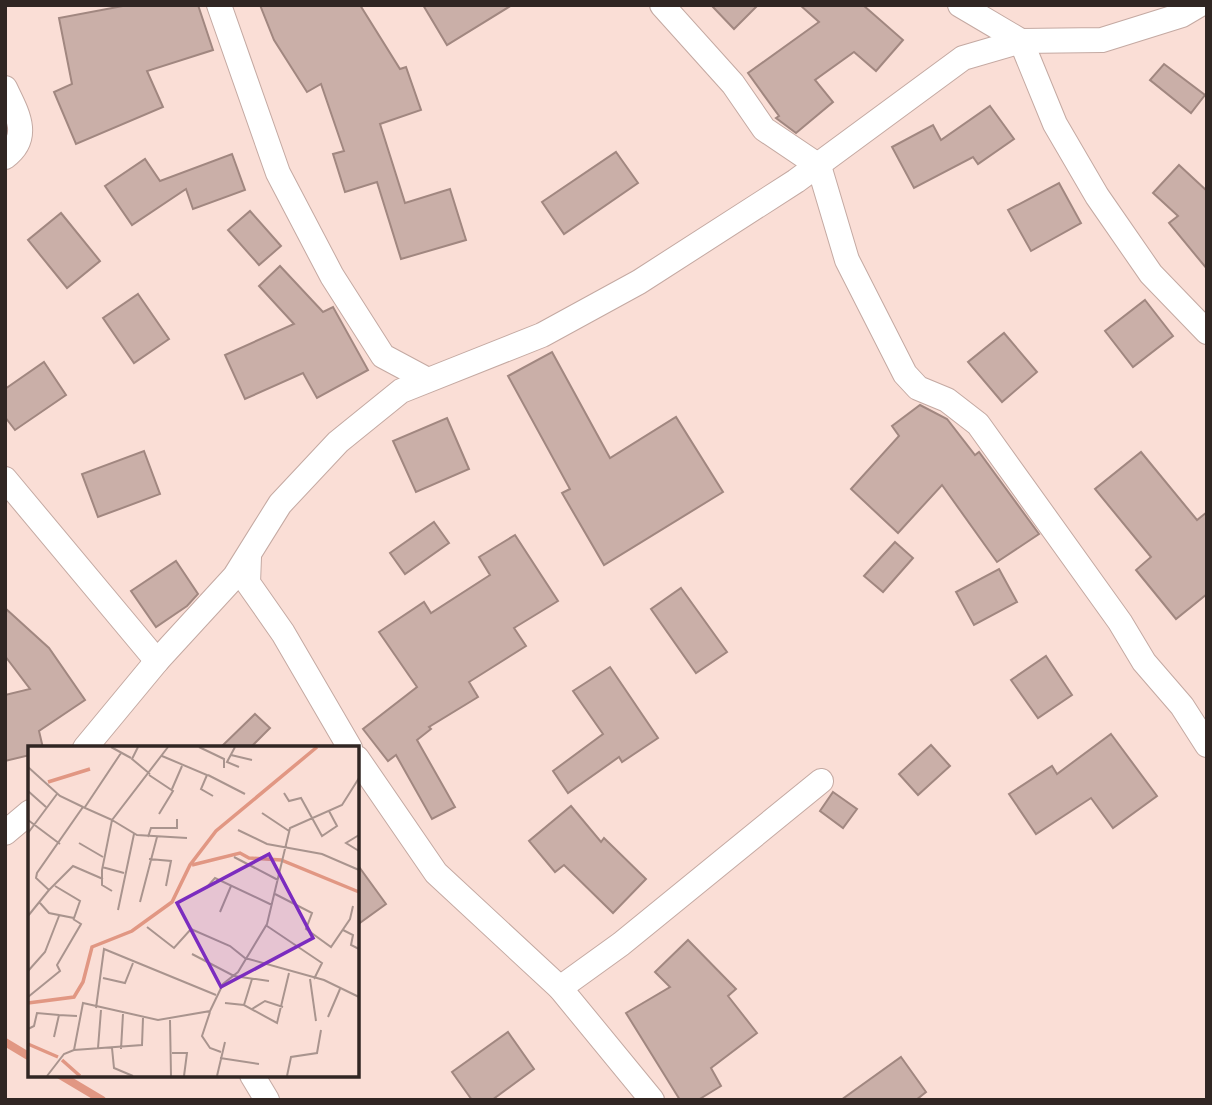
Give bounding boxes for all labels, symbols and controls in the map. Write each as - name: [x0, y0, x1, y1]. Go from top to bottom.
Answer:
- inset map: [28, 746, 359, 1077]

